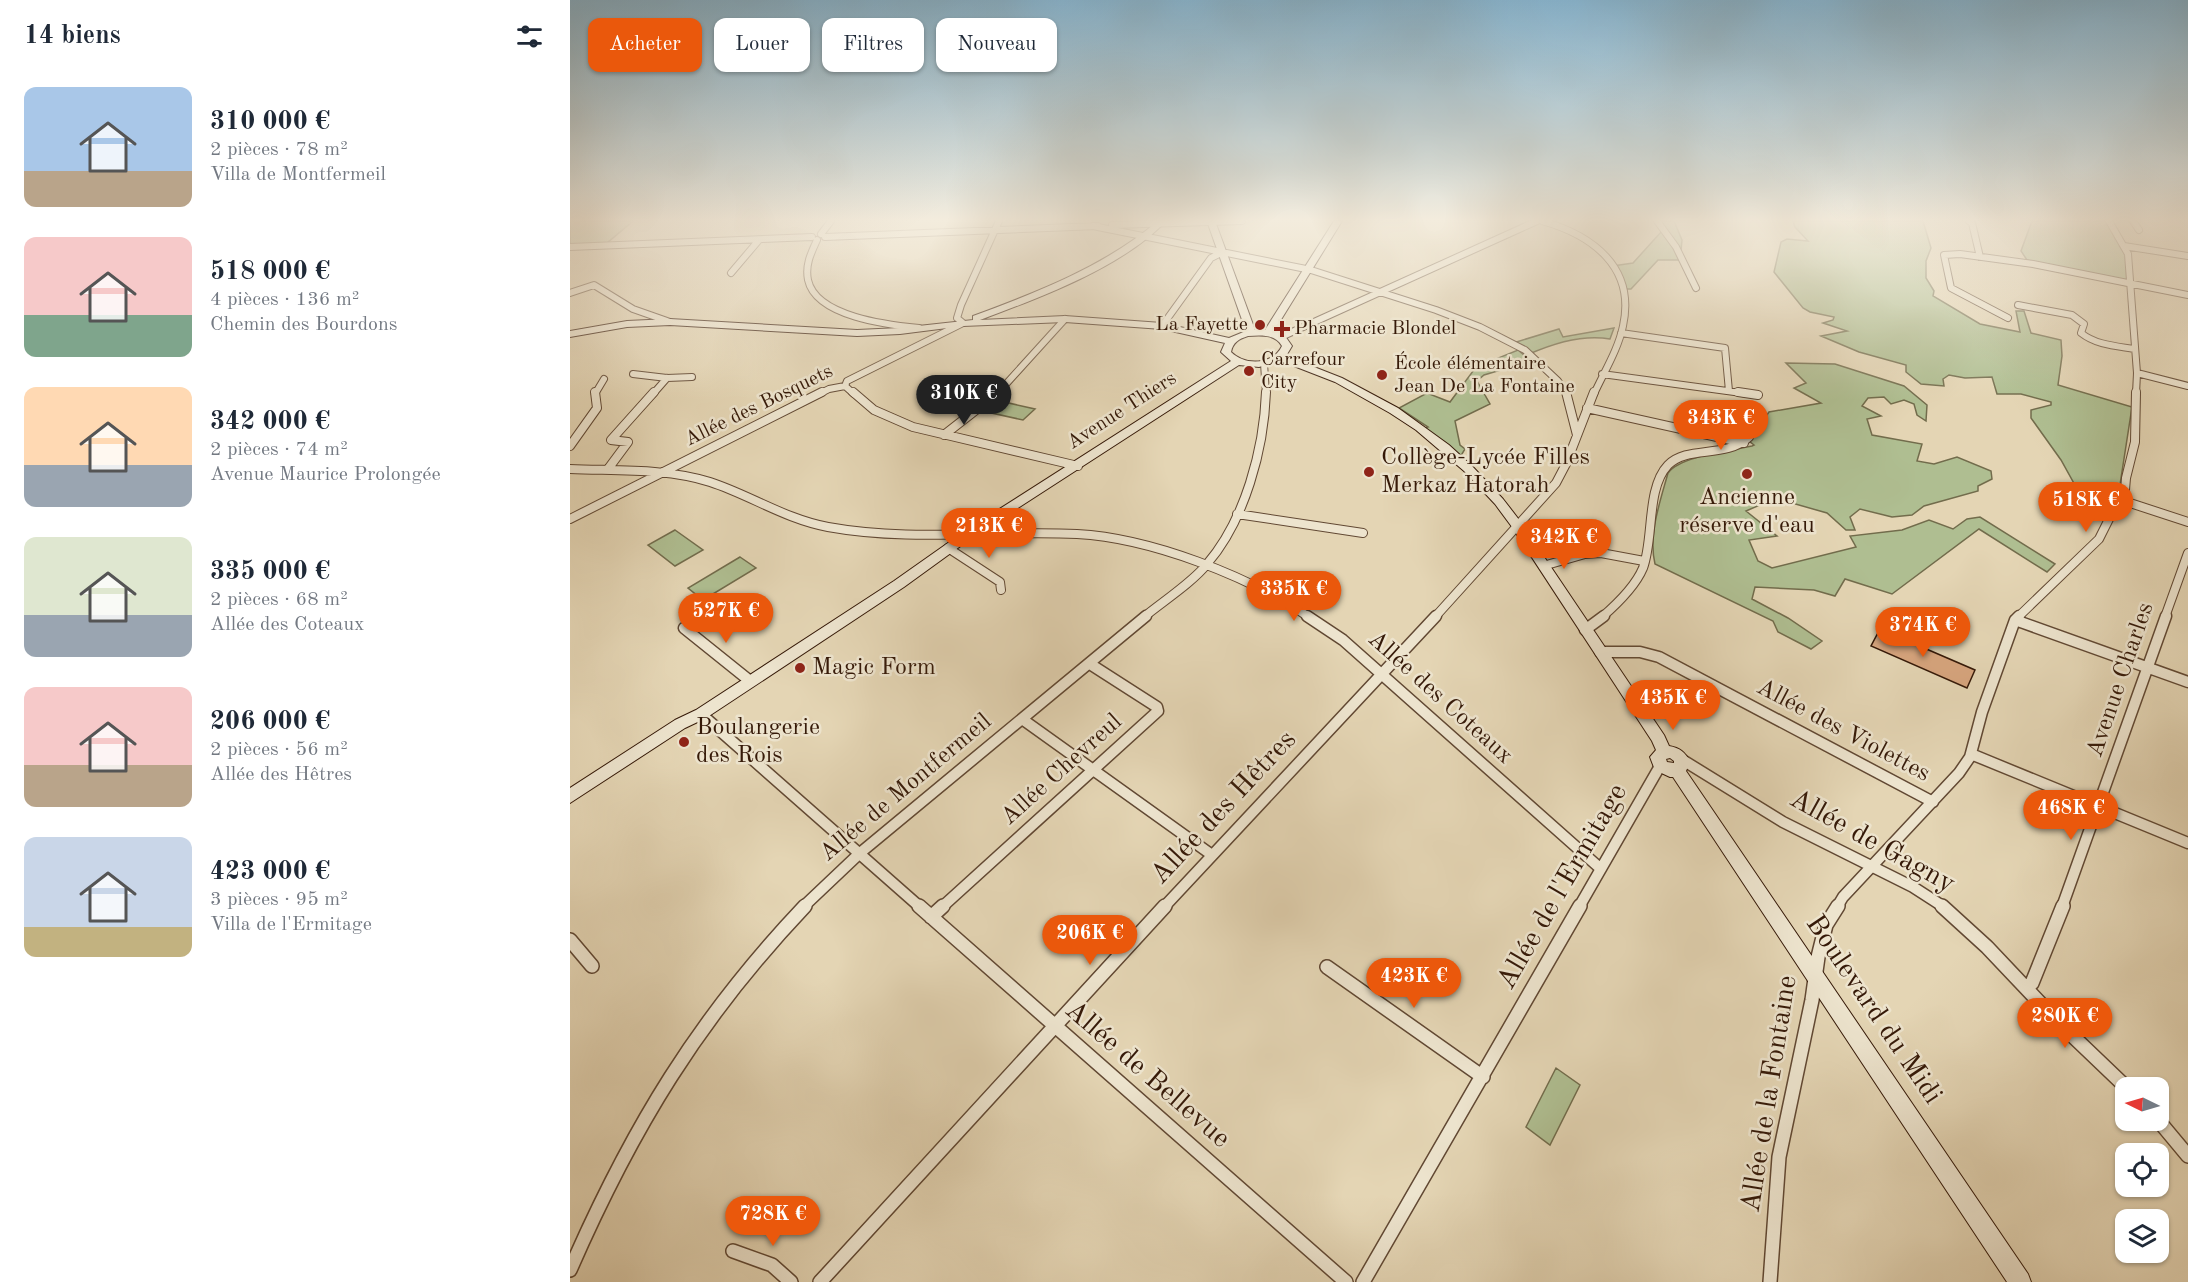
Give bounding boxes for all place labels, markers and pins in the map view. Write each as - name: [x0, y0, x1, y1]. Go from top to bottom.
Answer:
- place label: La Fayette: [1155, 315, 1248, 335]
- marker: La Fayette: [1253, 318, 1267, 332]
- place label: Pharmacie Blondel: [1294, 319, 1456, 339]
- marker: Pharmacie Blondel: [1275, 322, 1289, 336]
- place label: Carrefour City: [1261, 350, 1345, 393]
- place label: École élémentaire Jean De La Fontaine: [1394, 351, 1575, 397]
- marker: Carrefour City: [1242, 364, 1256, 378]
- marker: École élémentaire Jean De La Fontaine: [1375, 368, 1389, 382]
- pin: 310K €: [915, 375, 1013, 426]
- pin: 343K €: [1672, 400, 1770, 451]
- place label: Collège-Lycée Filles Merkaz Hatorah: [1381, 446, 1590, 498]
- marker: Collège-Lycée Filles Merkaz Hatorah: [1362, 465, 1376, 479]
- marker: Ancienne réserve d'eau: [1740, 467, 1754, 481]
- pin: 518K €: [2037, 482, 2135, 533]
- place label: Ancienne réserve d'eau: [1679, 486, 1815, 538]
- pin: 213K €: [940, 508, 1038, 559]
- pin: 342K €: [1515, 519, 1613, 570]
- pin: 335K €: [1245, 571, 1343, 622]
- pin: 527K €: [677, 593, 775, 644]
- pin: 374K €: [1874, 607, 1972, 658]
- place label: Magic Form: [812, 656, 936, 680]
- marker: Magic Form: [793, 661, 807, 675]
- pin: 435K €: [1624, 680, 1722, 731]
- place label: Boulangerie des Rois: [696, 716, 820, 768]
- marker: Boulangerie des Rois: [677, 735, 691, 749]
- pin: 468K €: [2022, 790, 2120, 841]
- pin: 206K €: [1041, 915, 1139, 966]
- pin: 423K €: [1365, 958, 1463, 1009]
- pin: 280K €: [2016, 998, 2114, 1049]
- pin: 728K €: [724, 1196, 822, 1247]

